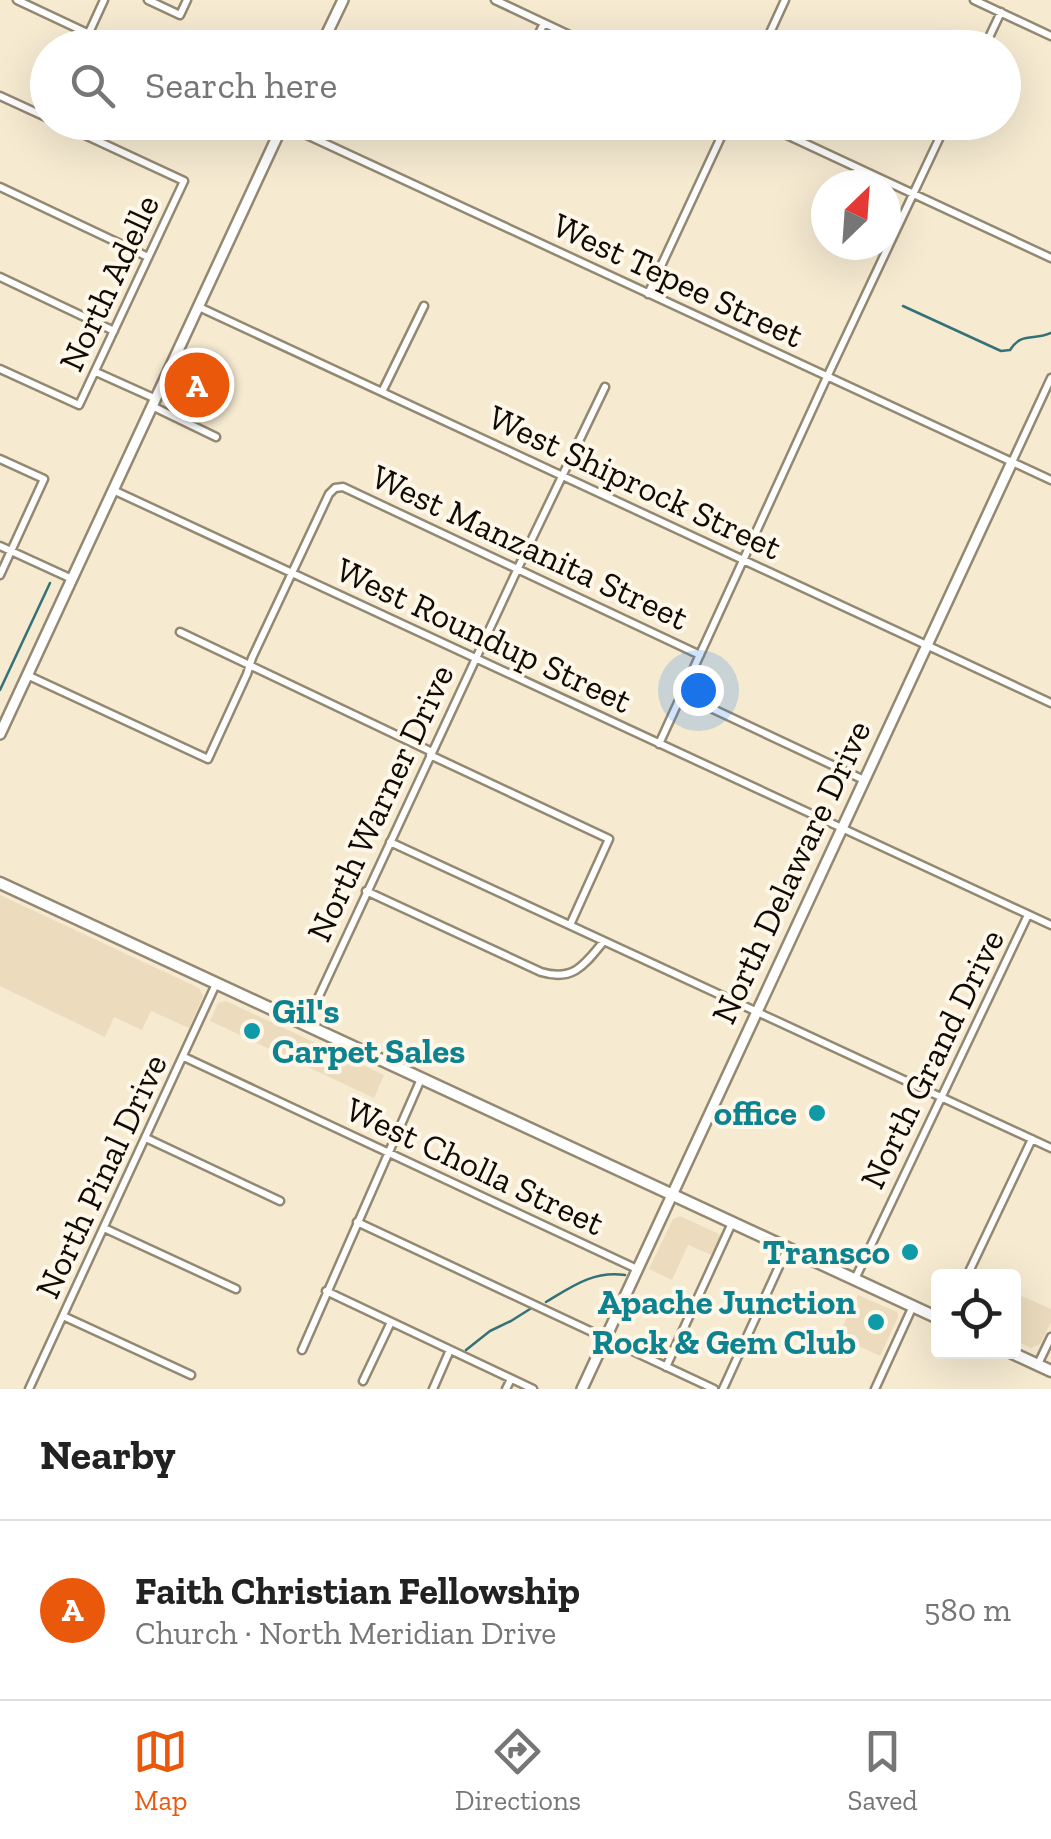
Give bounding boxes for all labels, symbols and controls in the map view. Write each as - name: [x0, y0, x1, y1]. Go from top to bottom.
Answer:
- search box: [30, 30, 1021, 140]
- icon: search: [65, 58, 120, 113]
- text: Search here: [145, 62, 337, 108]
- north arrow: [811, 170, 901, 260]
- street label: North Adelle: [50, 188, 168, 378]
- street label: West Tepee Street: [546, 204, 810, 356]
- pin: A: [164, 348, 230, 422]
- street label: West Shiprock Street: [482, 396, 788, 568]
- street label: West Manzanita Street: [365, 455, 695, 639]
- street label: West Roundup Street: [330, 548, 638, 722]
- street label: North Warner Drive: [297, 658, 463, 948]
- your location: [673, 665, 724, 716]
- street label: North Delaware Drive: [702, 714, 880, 1030]
- street label: North Grand Drive: [851, 922, 1013, 1196]
- place label: Gil's Carpet Sales: [272, 990, 465, 1072]
- marker: Gil's Carpet Sales: [241, 1020, 263, 1042]
- street label: North Pinal Drive: [26, 1047, 176, 1305]
- street label: West Cholla Street: [339, 1088, 611, 1244]
- place label: office: [714, 1092, 797, 1134]
- marker: office: [806, 1102, 828, 1124]
- place label: Transco: [762, 1231, 890, 1273]
- marker: Transco: [899, 1241, 921, 1263]
- map controls: [931, 1269, 1021, 1359]
- button: locate: [931, 1269, 1021, 1359]
- place label: Apache Junction Rock & Gem Club: [592, 1281, 856, 1363]
- marker: Apache Junction Rock & Gem Club: [865, 1311, 887, 1333]
- text: Nearby: [40, 1429, 176, 1480]
- text: Faith Christian Fellowship: [135, 1568, 580, 1614]
- text: A: [62, 1591, 83, 1629]
- text: 580 m: [924, 1591, 1011, 1629]
- text: Church · North Meridian Drive: [135, 1614, 556, 1652]
- tab: Map: [133, 1724, 188, 1817]
- tab: Directions: [455, 1724, 581, 1817]
- tab: Saved: [848, 1724, 918, 1817]

